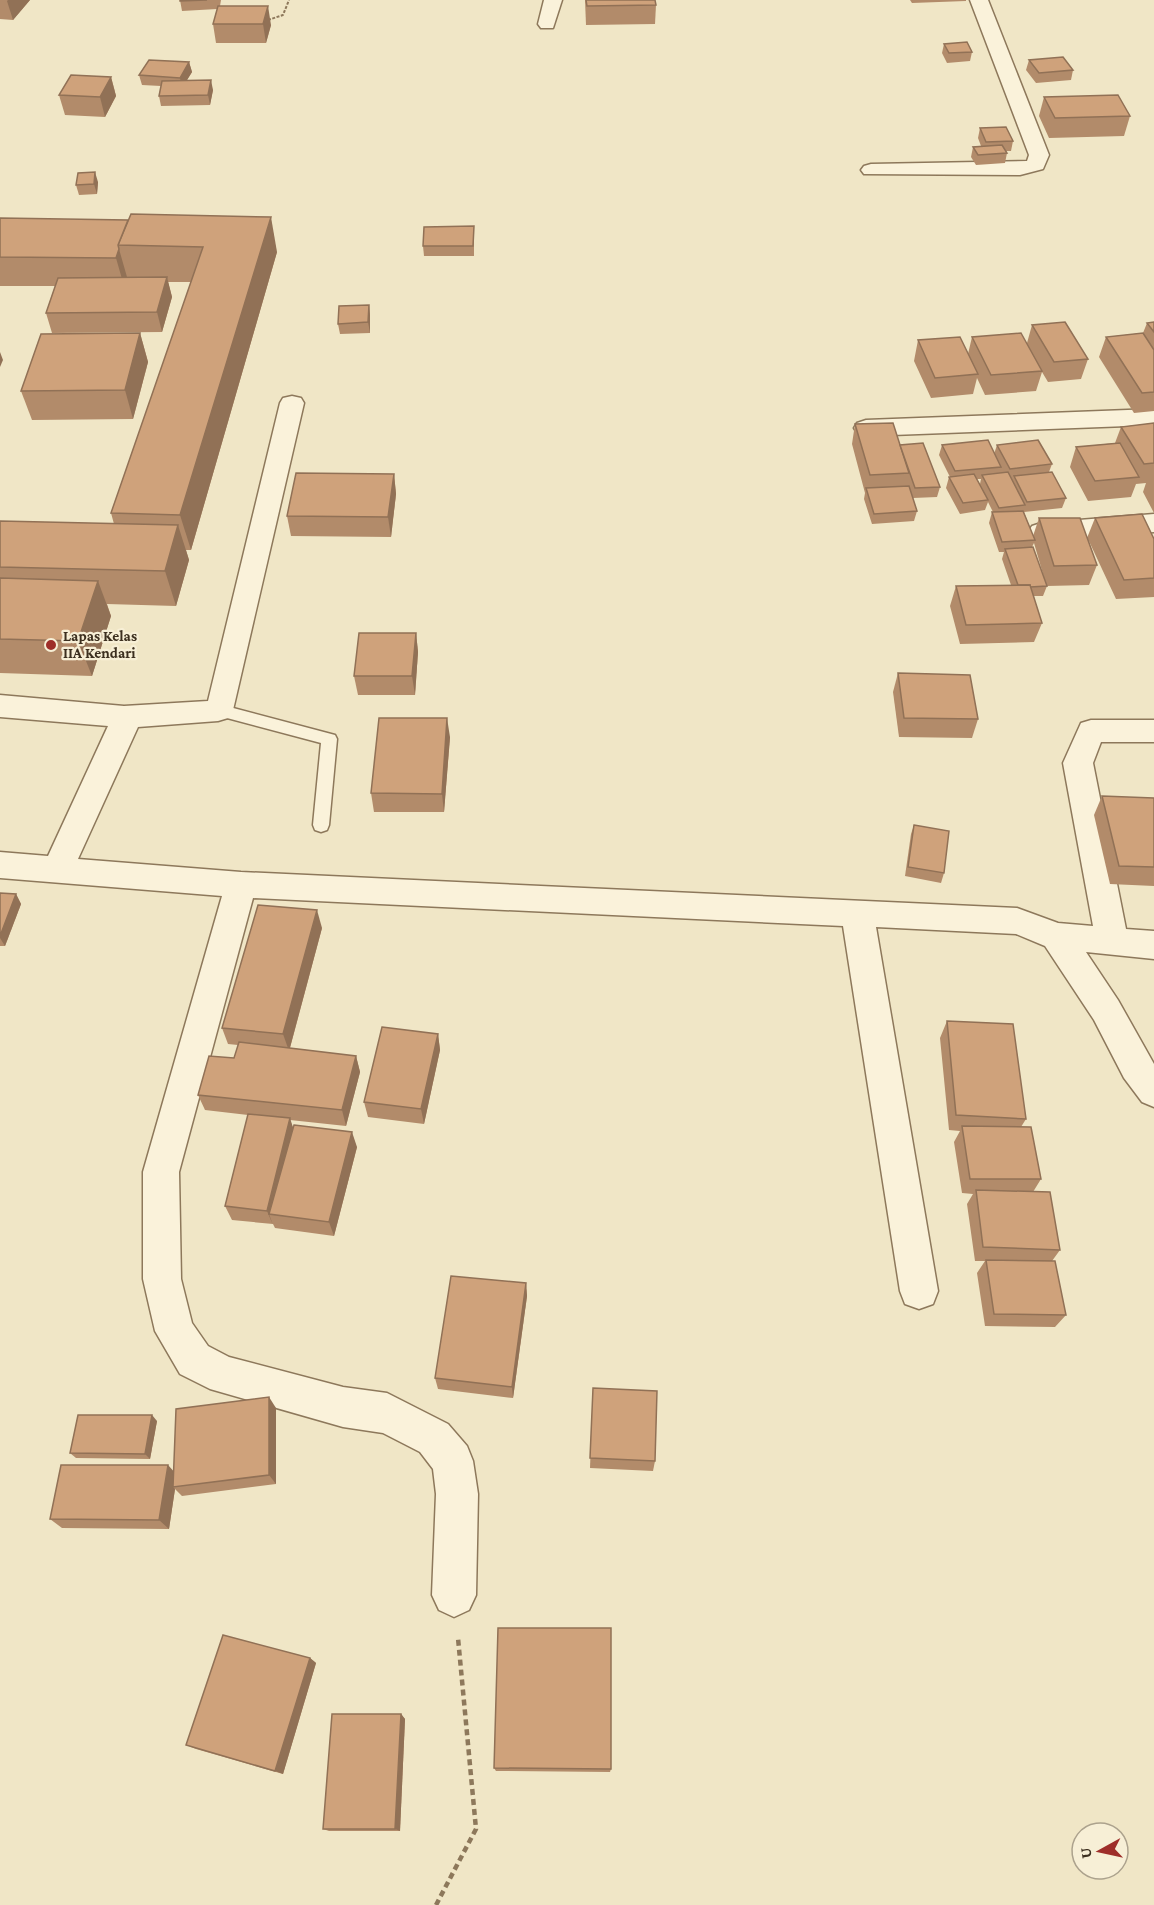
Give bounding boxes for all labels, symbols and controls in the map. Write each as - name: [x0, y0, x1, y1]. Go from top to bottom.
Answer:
- place label: Lapas Kelas IIA Kendari: [63, 628, 137, 661]
- marker: Lapas Kelas IIA Kendari: [44, 638, 58, 652]
- north arrow: [1070, 1821, 1130, 1881]
- text: U: [1076, 1846, 1095, 1860]

